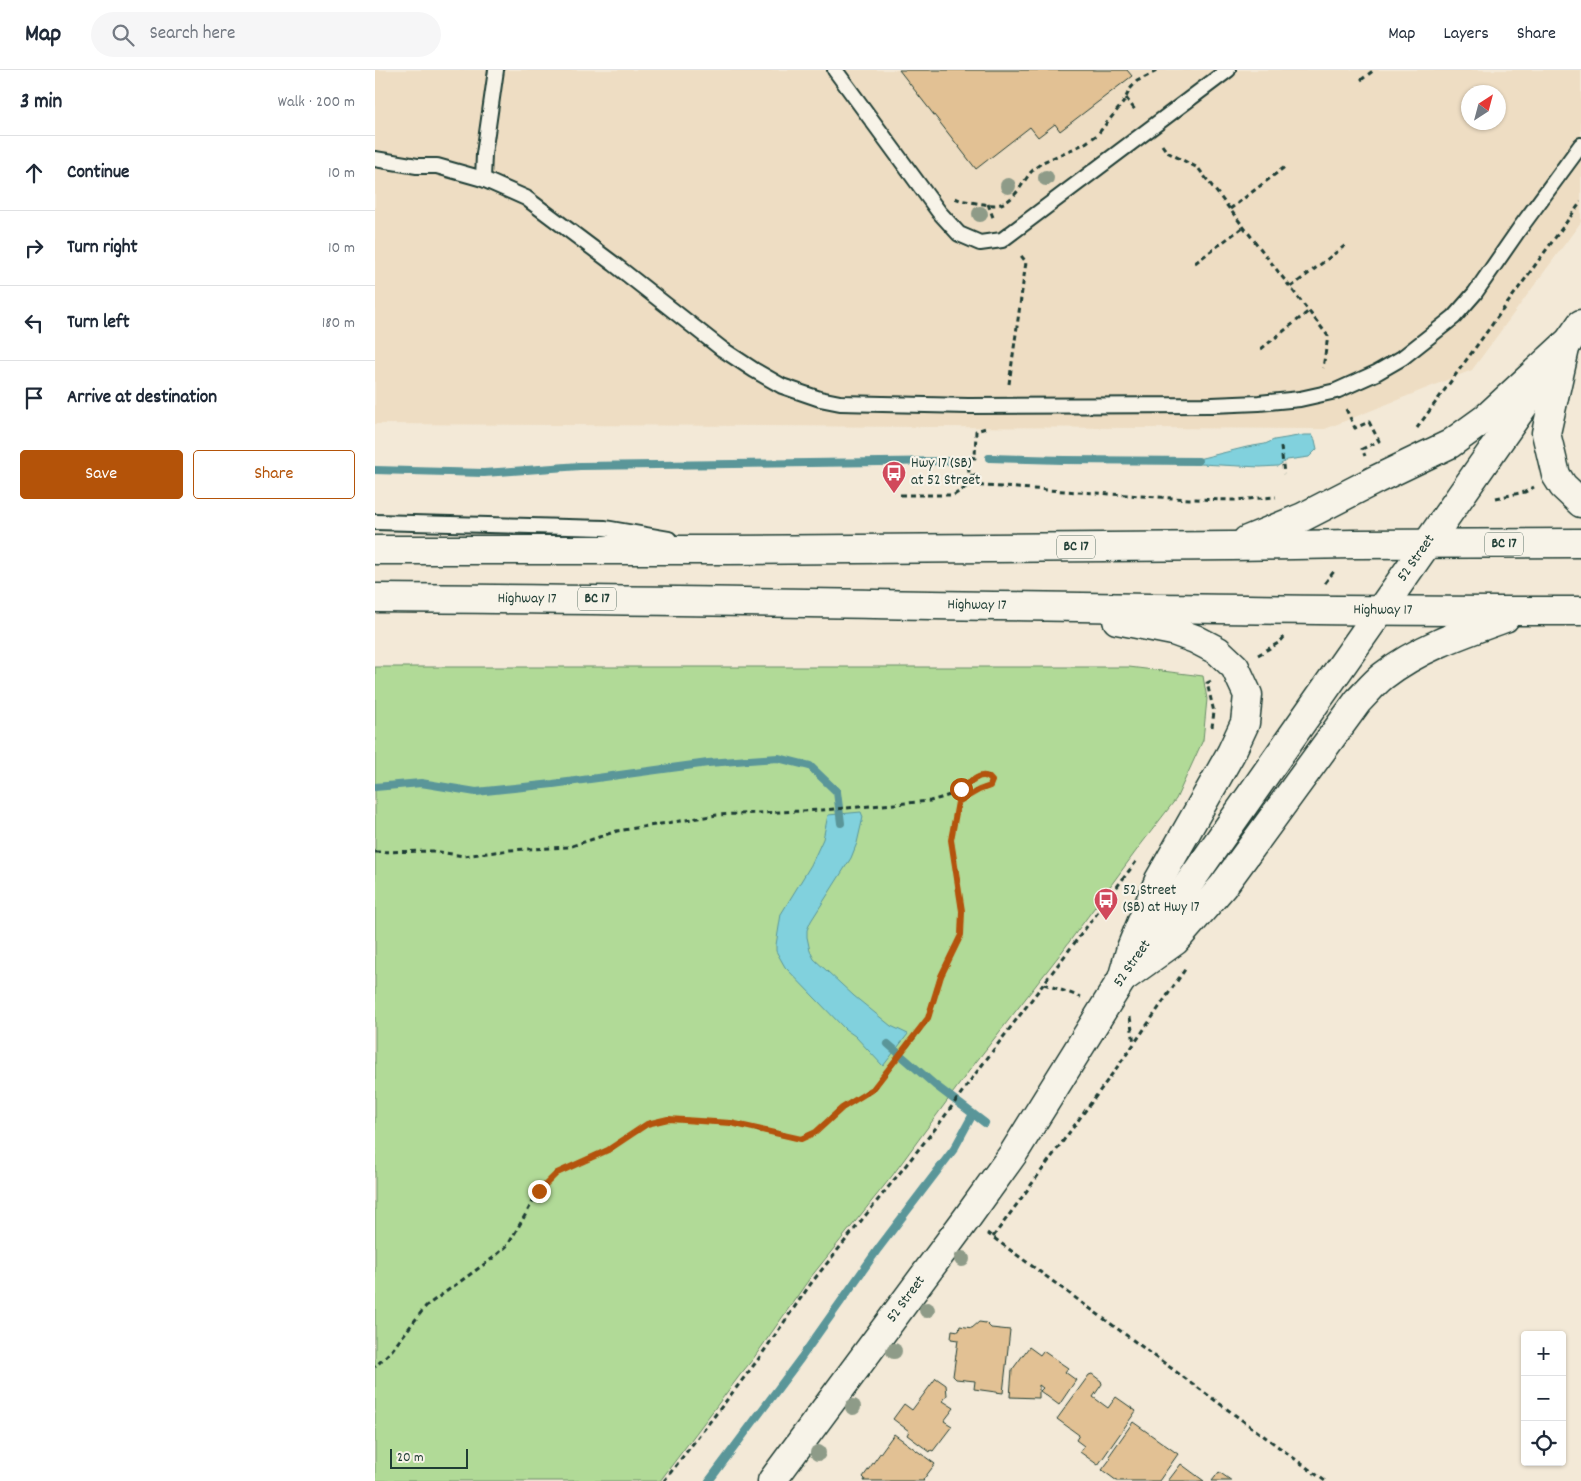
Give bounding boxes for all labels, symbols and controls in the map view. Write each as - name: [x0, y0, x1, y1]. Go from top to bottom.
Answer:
- search box: [91, 12, 441, 57]
- text: Map: [25, 18, 61, 52]
- icon: search: [109, 21, 137, 49]
- text: Search here: [149, 21, 235, 48]
- text: Map: [1388, 22, 1415, 47]
- text: Layers: [1443, 22, 1489, 47]
- text: Share: [1517, 22, 1556, 47]
- north arrow: [1461, 85, 1506, 130]
- text: 3 min: [20, 88, 62, 118]
- text: Walk · 200 m: [278, 91, 355, 114]
- icon: ahead: [20, 159, 48, 187]
- text: Continue: [67, 160, 129, 187]
- text: 10 m: [328, 162, 355, 185]
- icon: right: [20, 234, 48, 262]
- text: Turn right: [67, 235, 138, 262]
- text: 10 m: [328, 237, 355, 260]
- icon: left: [20, 309, 48, 337]
- text: Turn left: [67, 310, 130, 337]
- text: 180 m: [322, 312, 355, 335]
- icon: arrive: [20, 384, 48, 412]
- text: Arrive at destination: [67, 385, 217, 412]
- button: Save: [20, 450, 183, 499]
- button: Share: [193, 450, 355, 499]
- place label: Hwy 17 (SB) at 52 Street: [911, 453, 981, 492]
- bus stop icon: Hwy 17 (SB) at 52 Street: [881, 460, 907, 494]
- street label: 52 Street: [1392, 530, 1441, 587]
- road number: BC 17: [1485, 532, 1523, 556]
- road number: BC 17: [1057, 536, 1095, 558]
- street label: Highway 17: [497, 588, 557, 611]
- road number: BC 17: [578, 588, 616, 610]
- street label: Highway 17: [947, 594, 1007, 617]
- street label: Highway 17: [1353, 599, 1413, 622]
- route start: [950, 778, 973, 801]
- place label: 52 Street (SB) at Hwy 17: [1123, 880, 1200, 919]
- bus stop icon: 52 Street (SB) at Hwy 17: [1093, 887, 1119, 921]
- street label: 52 Street: [1108, 935, 1157, 992]
- route end: [528, 1180, 551, 1203]
- street label: 52 Street: [882, 1271, 932, 1327]
- map controls: [1521, 1331, 1566, 1466]
- button: +: [1521, 1331, 1566, 1376]
- button: −: [1521, 1376, 1566, 1421]
- button: locate: [1521, 1421, 1566, 1466]
- scale bar: [390, 1446, 467, 1469]
- text: 20 m: [397, 1448, 424, 1468]

